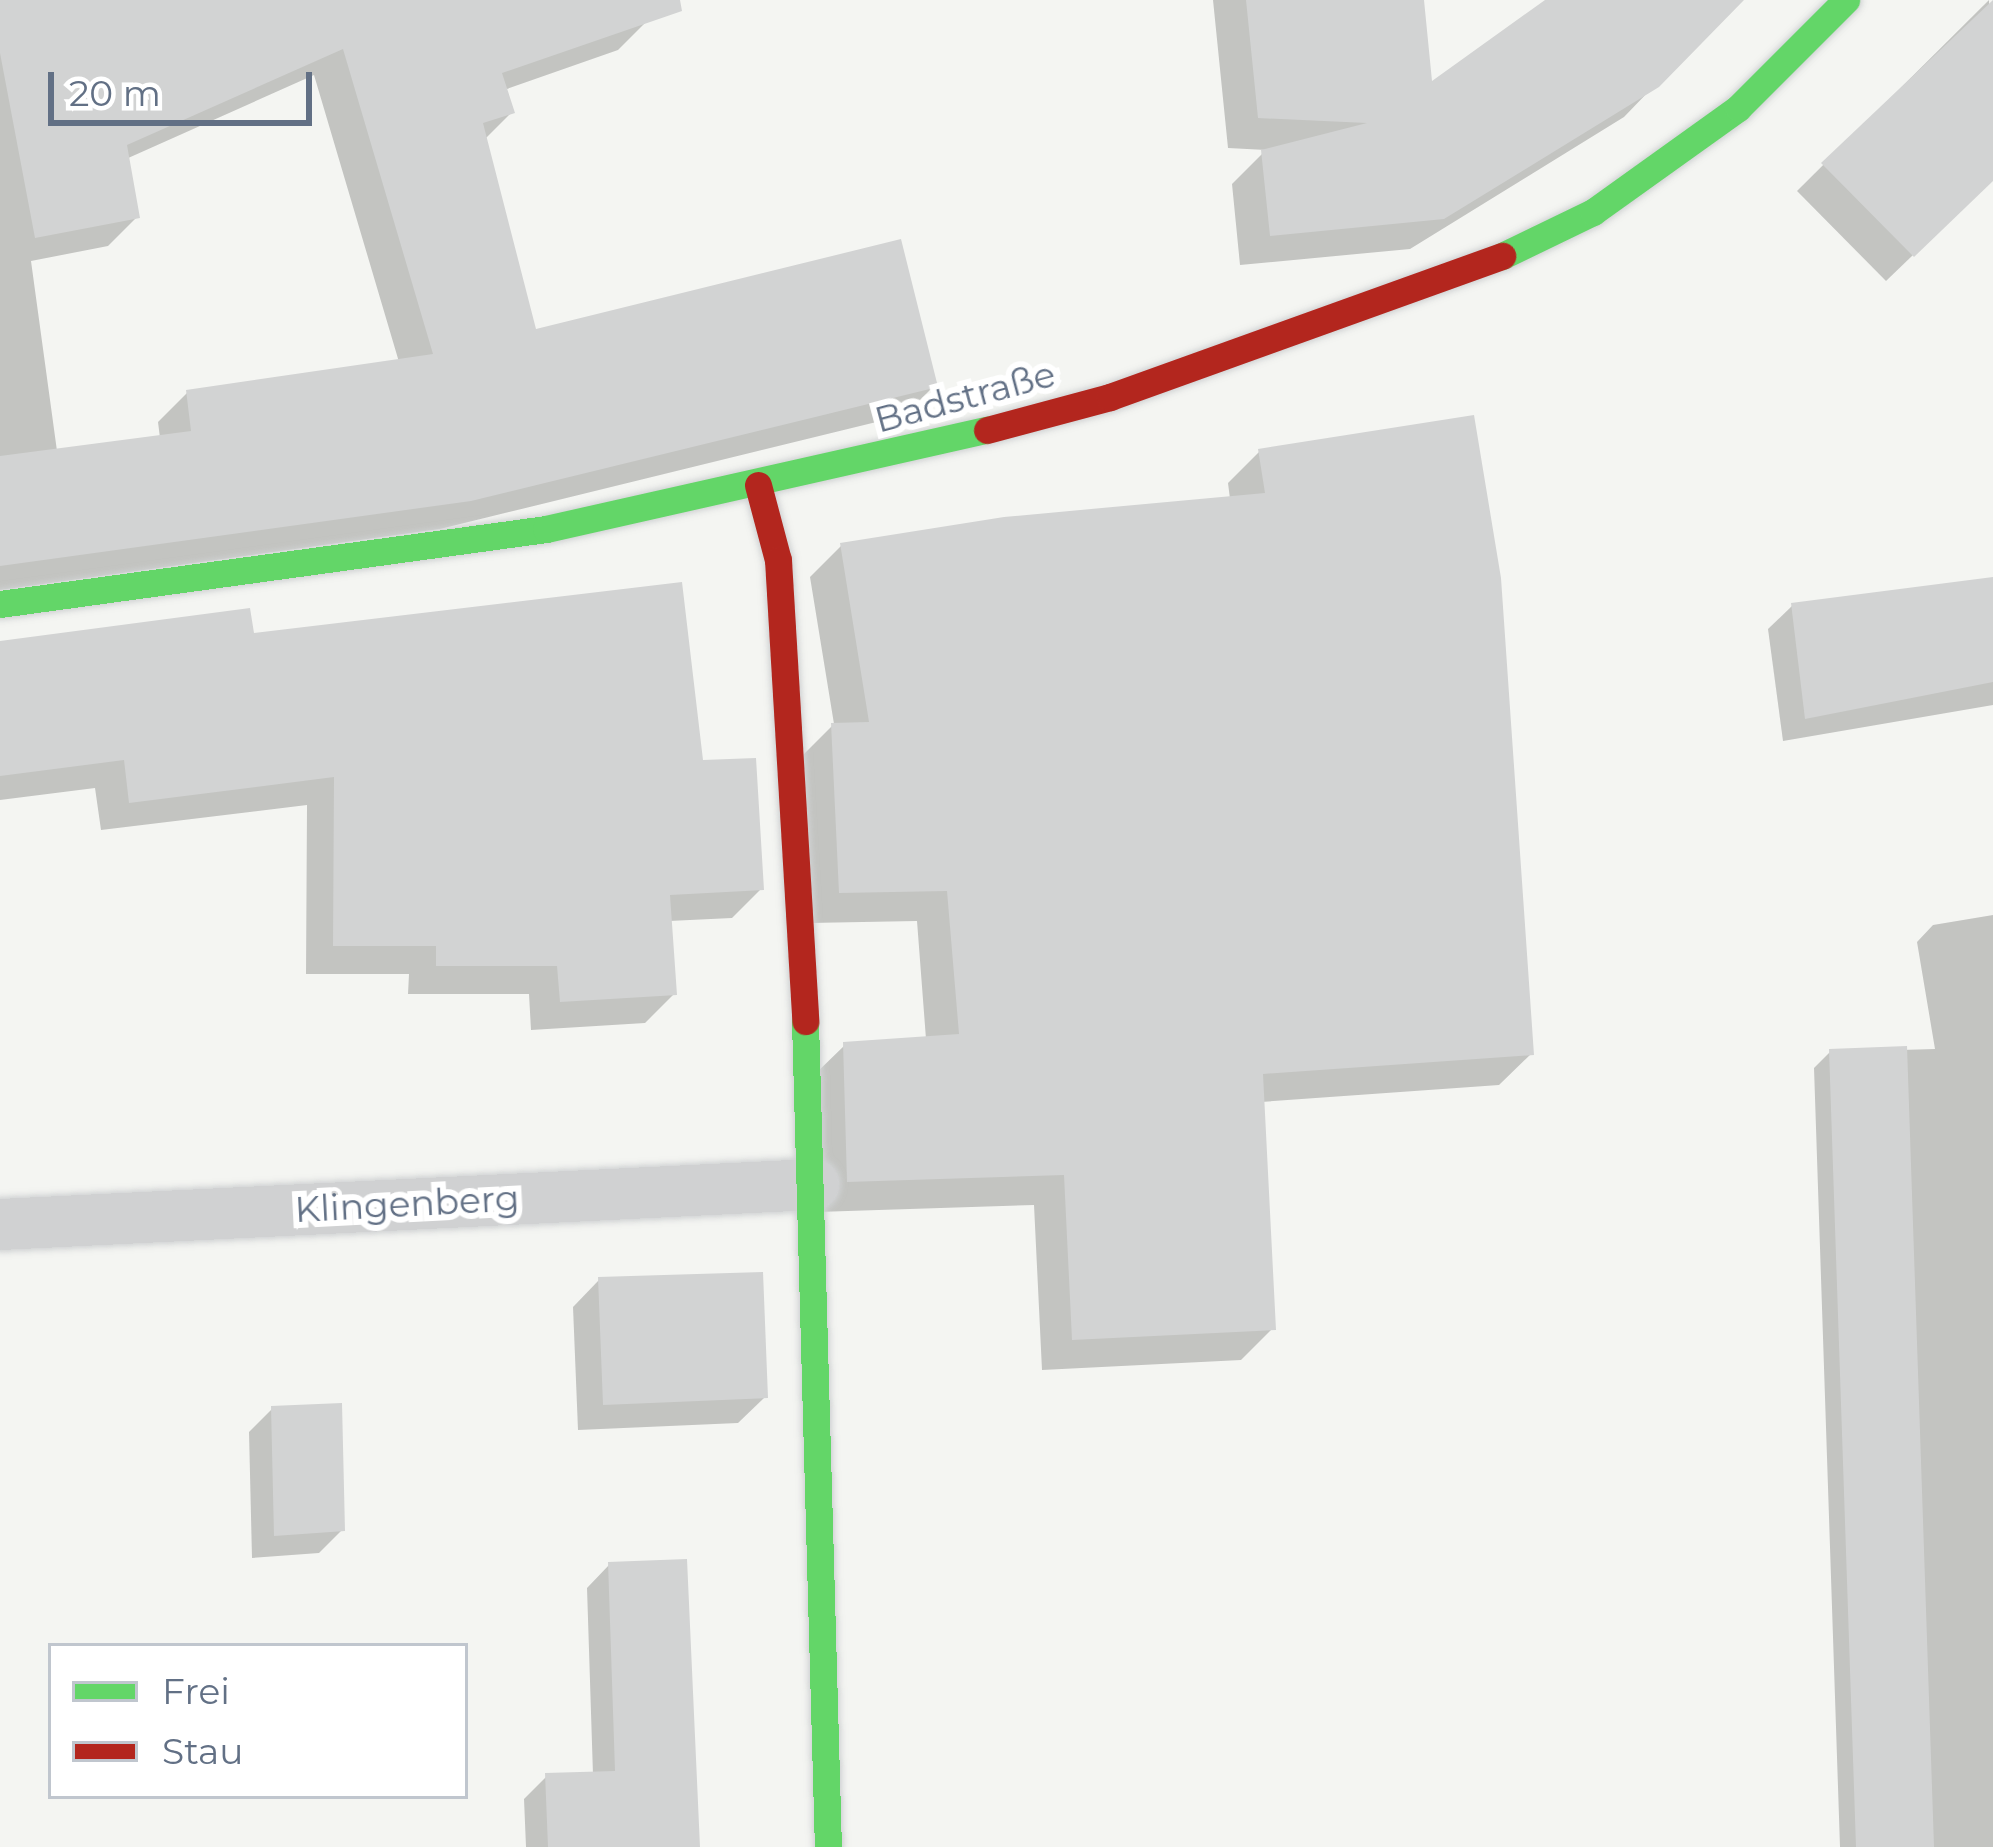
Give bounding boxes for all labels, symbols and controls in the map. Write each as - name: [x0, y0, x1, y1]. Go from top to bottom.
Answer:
- scale bar: [54, 48, 318, 122]
- text: 20 m: [69, 71, 161, 115]
- street label: Badstraße: [870, 352, 1060, 442]
- street label: Klingenberg: [294, 1177, 520, 1231]
- legend: [48, 1643, 468, 1799]
- text: Frei: [162, 1669, 230, 1713]
- text: Stau: [162, 1729, 243, 1773]

